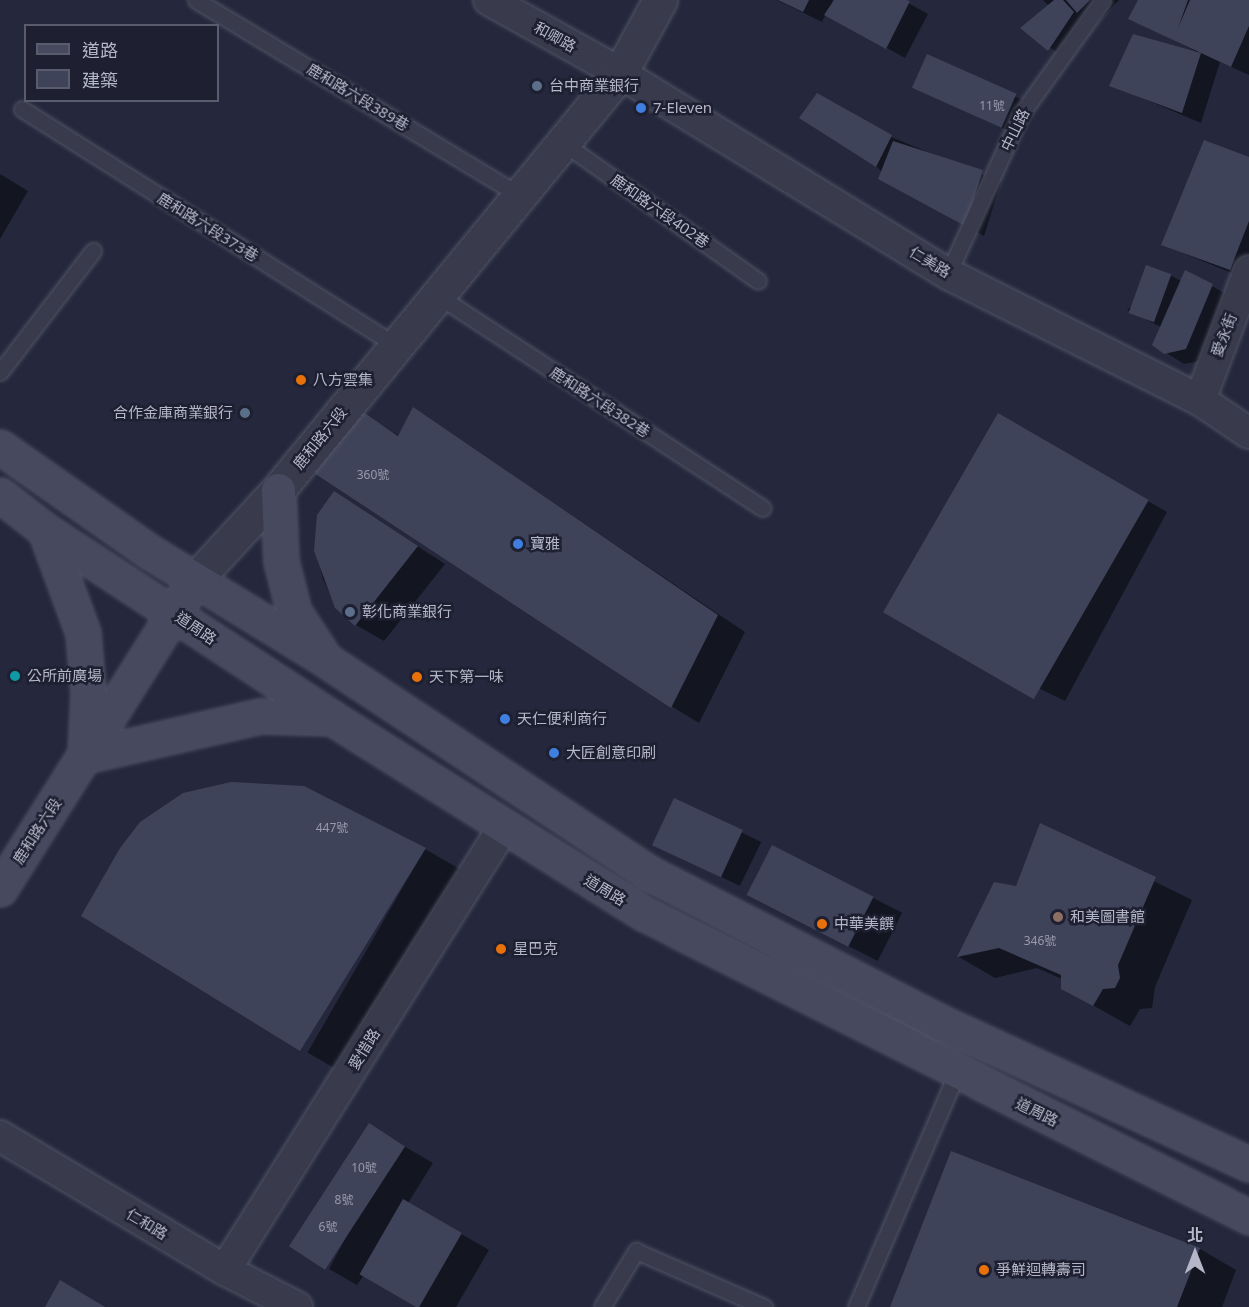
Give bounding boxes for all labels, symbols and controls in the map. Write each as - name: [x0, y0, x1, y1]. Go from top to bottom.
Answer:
- street label: 和卿路: [531, 18, 579, 56]
- legend: [24, 24, 219, 102]
- text: 道路: [82, 38, 118, 62]
- street label: 鹿和路六段389巷: [304, 59, 412, 135]
- text: 建築: [82, 68, 118, 92]
- place label: 台中商業銀行: [549, 77, 639, 95]
- marker: 台中商業銀行: [530, 79, 544, 93]
- place label: 7-Eleven: [653, 99, 712, 117]
- house number: 11號: [979, 99, 1005, 113]
- marker: 7-Eleven: [634, 101, 648, 115]
- street label: 中山路: [997, 106, 1033, 154]
- street label: 鹿和路六段402巷: [607, 170, 713, 252]
- street label: 鹿和路六段373巷: [154, 189, 262, 265]
- street label: 仁美路: [906, 243, 954, 281]
- street label: 愛永街: [1208, 311, 1240, 359]
- street label: 鹿和路六段382巷: [547, 363, 653, 441]
- place label: 八方雲集: [313, 371, 373, 389]
- marker: 八方雲集: [294, 373, 308, 387]
- street label: 鹿和路六段: [289, 403, 351, 473]
- place label: 合作金庫商業銀行: [113, 404, 233, 422]
- marker: 合作金庫商業銀行: [238, 406, 252, 420]
- house number: 360號: [357, 468, 389, 482]
- place label: 寶雅: [530, 535, 560, 553]
- marker: 寶雅: [511, 537, 525, 551]
- place label: 彰化商業銀行: [362, 603, 452, 621]
- marker: 彰化商業銀行: [343, 605, 357, 619]
- street label: 道周路: [172, 608, 220, 648]
- place label: 公所前廣場: [27, 667, 102, 685]
- place label: 天下第一味: [429, 668, 504, 686]
- marker: 公所前廣場: [8, 669, 22, 683]
- marker: 天下第一味: [410, 670, 424, 684]
- place label: 天仁便利商行: [517, 710, 607, 728]
- marker: 天仁便利商行: [498, 712, 512, 726]
- place label: 大匠創意印刷: [566, 744, 656, 762]
- marker: 大匠創意印刷: [547, 746, 561, 760]
- street label: 鹿和路六段: [9, 795, 65, 867]
- house number: 447號: [316, 821, 348, 835]
- street label: 道周路: [581, 871, 629, 909]
- place label: 和美圖書館: [1070, 908, 1145, 926]
- marker: 和美圖書館: [1051, 910, 1065, 924]
- place label: 中華美饌: [834, 915, 894, 933]
- marker: 中華美饌: [815, 917, 829, 931]
- house number: 346號: [1024, 934, 1056, 948]
- place label: 星巴克: [513, 940, 558, 958]
- marker: 星巴克: [494, 942, 508, 956]
- street label: 愛惜路: [344, 1025, 384, 1073]
- street label: 道周路: [1013, 1094, 1061, 1130]
- house number: 10號: [351, 1161, 377, 1175]
- house number: 8號: [335, 1193, 353, 1207]
- street label: 仁和路: [123, 1205, 171, 1243]
- house number: 6號: [319, 1220, 337, 1234]
- north arrow: [1165, 1223, 1225, 1283]
- text: 北: [1187, 1224, 1203, 1246]
- place label: 爭鮮迴轉壽司: [996, 1261, 1086, 1279]
- marker: 爭鮮迴轉壽司: [977, 1263, 991, 1277]

